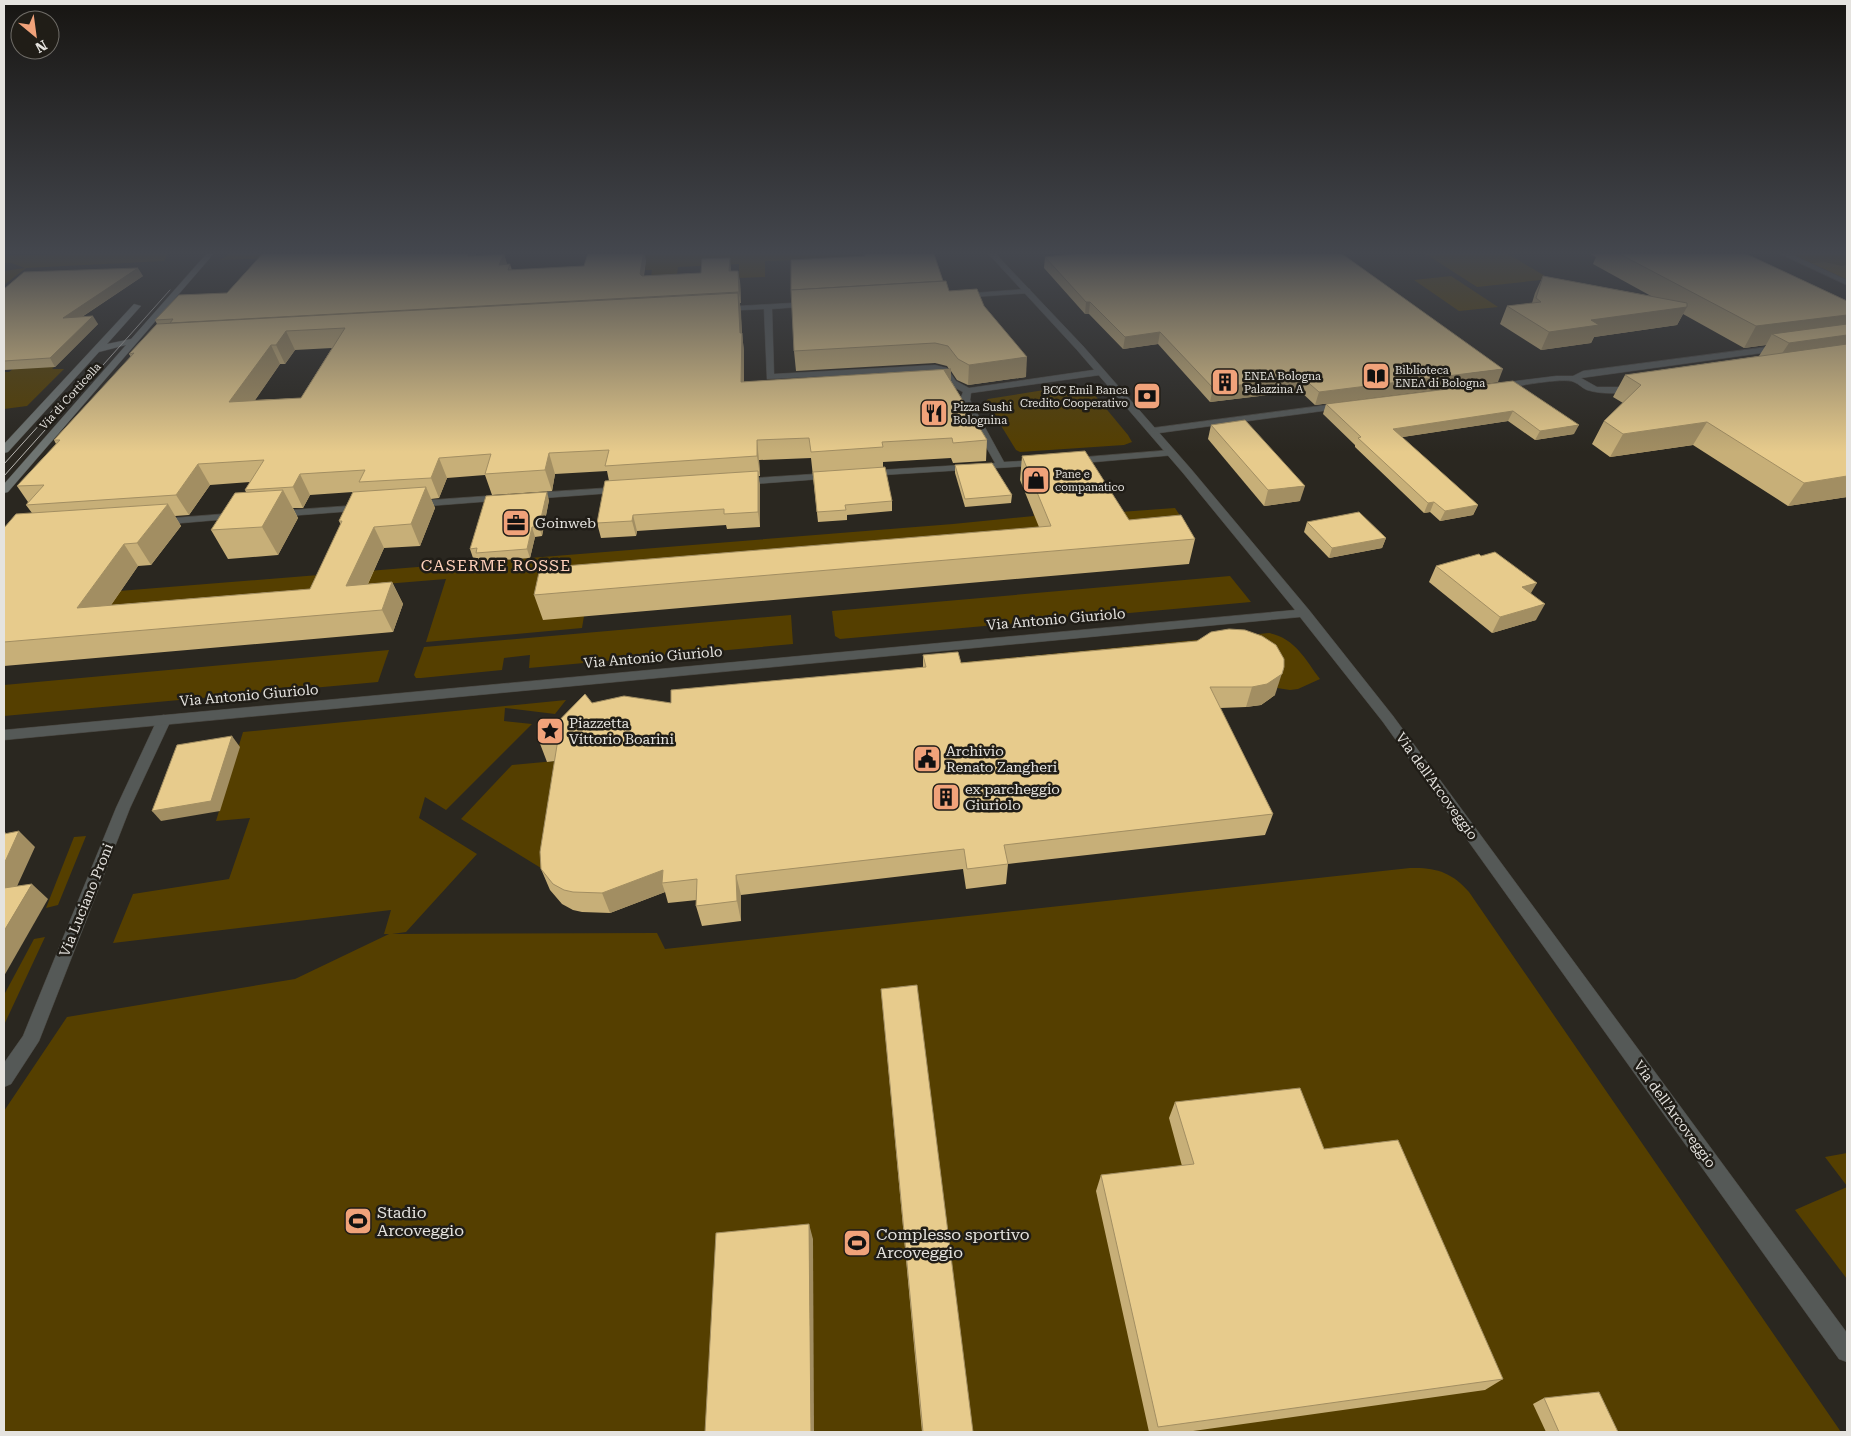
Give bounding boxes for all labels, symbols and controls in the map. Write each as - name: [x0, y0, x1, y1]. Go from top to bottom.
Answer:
- north arrow: [10, 10, 60, 60]
- text: N: [33, 37, 50, 56]
- street label: Via di Corticella: [37, 360, 104, 432]
- library icon: Biblioteca ENEA di Bologna: [1361, 361, 1391, 391]
- place label: Biblioteca ENEA di Bologna: [1395, 364, 1485, 390]
- building icon: ENEA Bologna Palazzina A: [1210, 367, 1240, 397]
- place label: ENEA Bologna Palazzina A: [1244, 370, 1321, 396]
- bank icon: BCC Emil Banca Credito Cooperativo: [1132, 381, 1162, 411]
- place label: BCC Emil Banca Credito Cooperativo: [1020, 384, 1128, 410]
- restaurant icon: Pizza Sushi Bolognina: [919, 398, 949, 428]
- place label: Pizza Sushi Bolognina: [953, 401, 1013, 427]
- shop icon: Pane e companatico: [1021, 465, 1051, 495]
- place label: Pane e companatico: [1055, 468, 1125, 494]
- office icon: Goinweb: [501, 508, 531, 538]
- place label: Goinweb: [535, 515, 596, 531]
- district label: CASERME ROSSE: [421, 556, 571, 575]
- street label: Via Antonio Giuriolo: [986, 605, 1126, 633]
- street label: Via Antonio Giuriolo: [583, 643, 723, 671]
- street label: Via Antonio Giuriolo: [179, 681, 319, 709]
- place label: Piazzetta Vittorio Boarini: [569, 715, 674, 747]
- place icon: Piazzetta Vittorio Boarini: [535, 716, 565, 746]
- street label: Via dell'Arcoveggio: [1393, 729, 1481, 843]
- place label: Archivio Renato Zangheri: [946, 743, 1058, 775]
- public building icon: Archivio Renato Zangheri: [912, 744, 942, 774]
- place label: ex parcheggio Giuriolo: [965, 781, 1060, 813]
- building icon: ex parcheggio Giuriolo: [931, 782, 961, 812]
- street label: Via Luciano Proni: [56, 841, 116, 959]
- street label: Via dell'Arcoveggio: [1631, 1057, 1719, 1171]
- place label: Stadio Arcoveggio: [377, 1203, 464, 1240]
- sports icon: Stadio Arcoveggio: [343, 1206, 373, 1236]
- place label: Complesso sportivo Arcoveggio: [876, 1225, 1030, 1262]
- sports icon: Complesso sportivo Arcoveggio: [842, 1228, 872, 1258]

